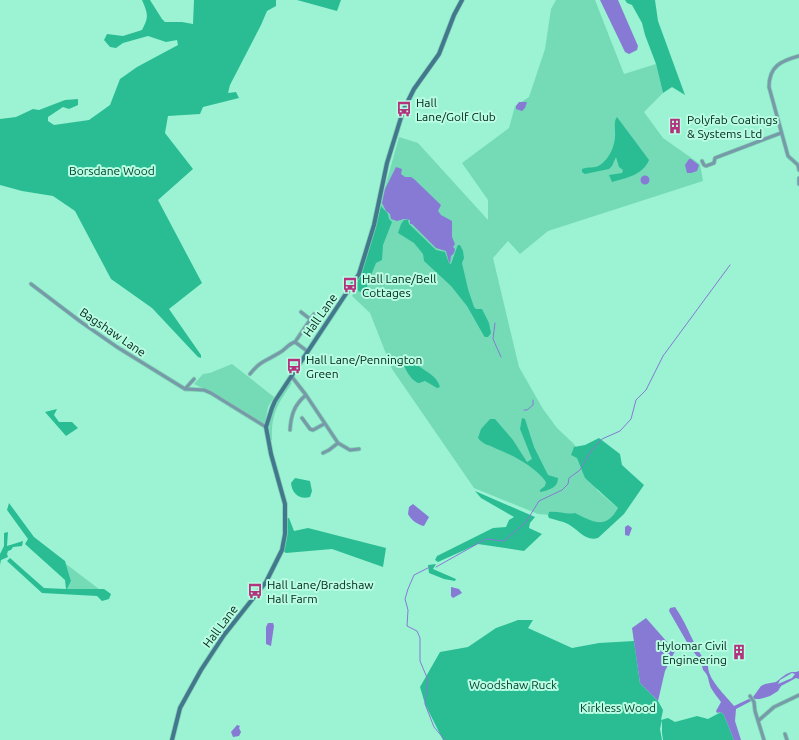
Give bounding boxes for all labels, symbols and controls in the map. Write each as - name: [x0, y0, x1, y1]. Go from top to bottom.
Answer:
- place label: Hall Lane/Golf Club: [416, 96, 496, 123]
- bus stop icon: Hall Lane/Golf Club: [395, 100, 413, 118]
- place label: Polyfab Coatings & Systems Ltd: [687, 113, 778, 140]
- building icon: Polyfab Coatings & Systems Ltd: [666, 117, 684, 135]
- park label: Borsdane Wood: [69, 164, 155, 177]
- place label: Hall Lane/Bell Cottages: [362, 272, 436, 299]
- bus stop icon: Hall Lane/Bell Cottages: [341, 276, 359, 294]
- street label: Hall Lane: [301, 291, 339, 339]
- street label: Bagshaw Lane: [78, 305, 148, 359]
- place label: Hall Lane/Pennington Green: [306, 353, 422, 380]
- bus stop icon: Hall Lane/Pennington Green: [285, 357, 303, 375]
- place label: Hall Lane/Bradshaw Hall Farm: [267, 578, 374, 605]
- bus stop icon: Hall Lane/Bradshaw Hall Farm: [246, 582, 264, 600]
- street label: Hall Lane: [200, 602, 240, 650]
- place label: Hylomar Civil Engineering: [657, 639, 727, 666]
- building icon: Hylomar Civil Engineering: [730, 643, 748, 661]
- park label: Woodshaw Ruck: [469, 678, 557, 691]
- park label: Kirkless Wood: [580, 701, 656, 714]

